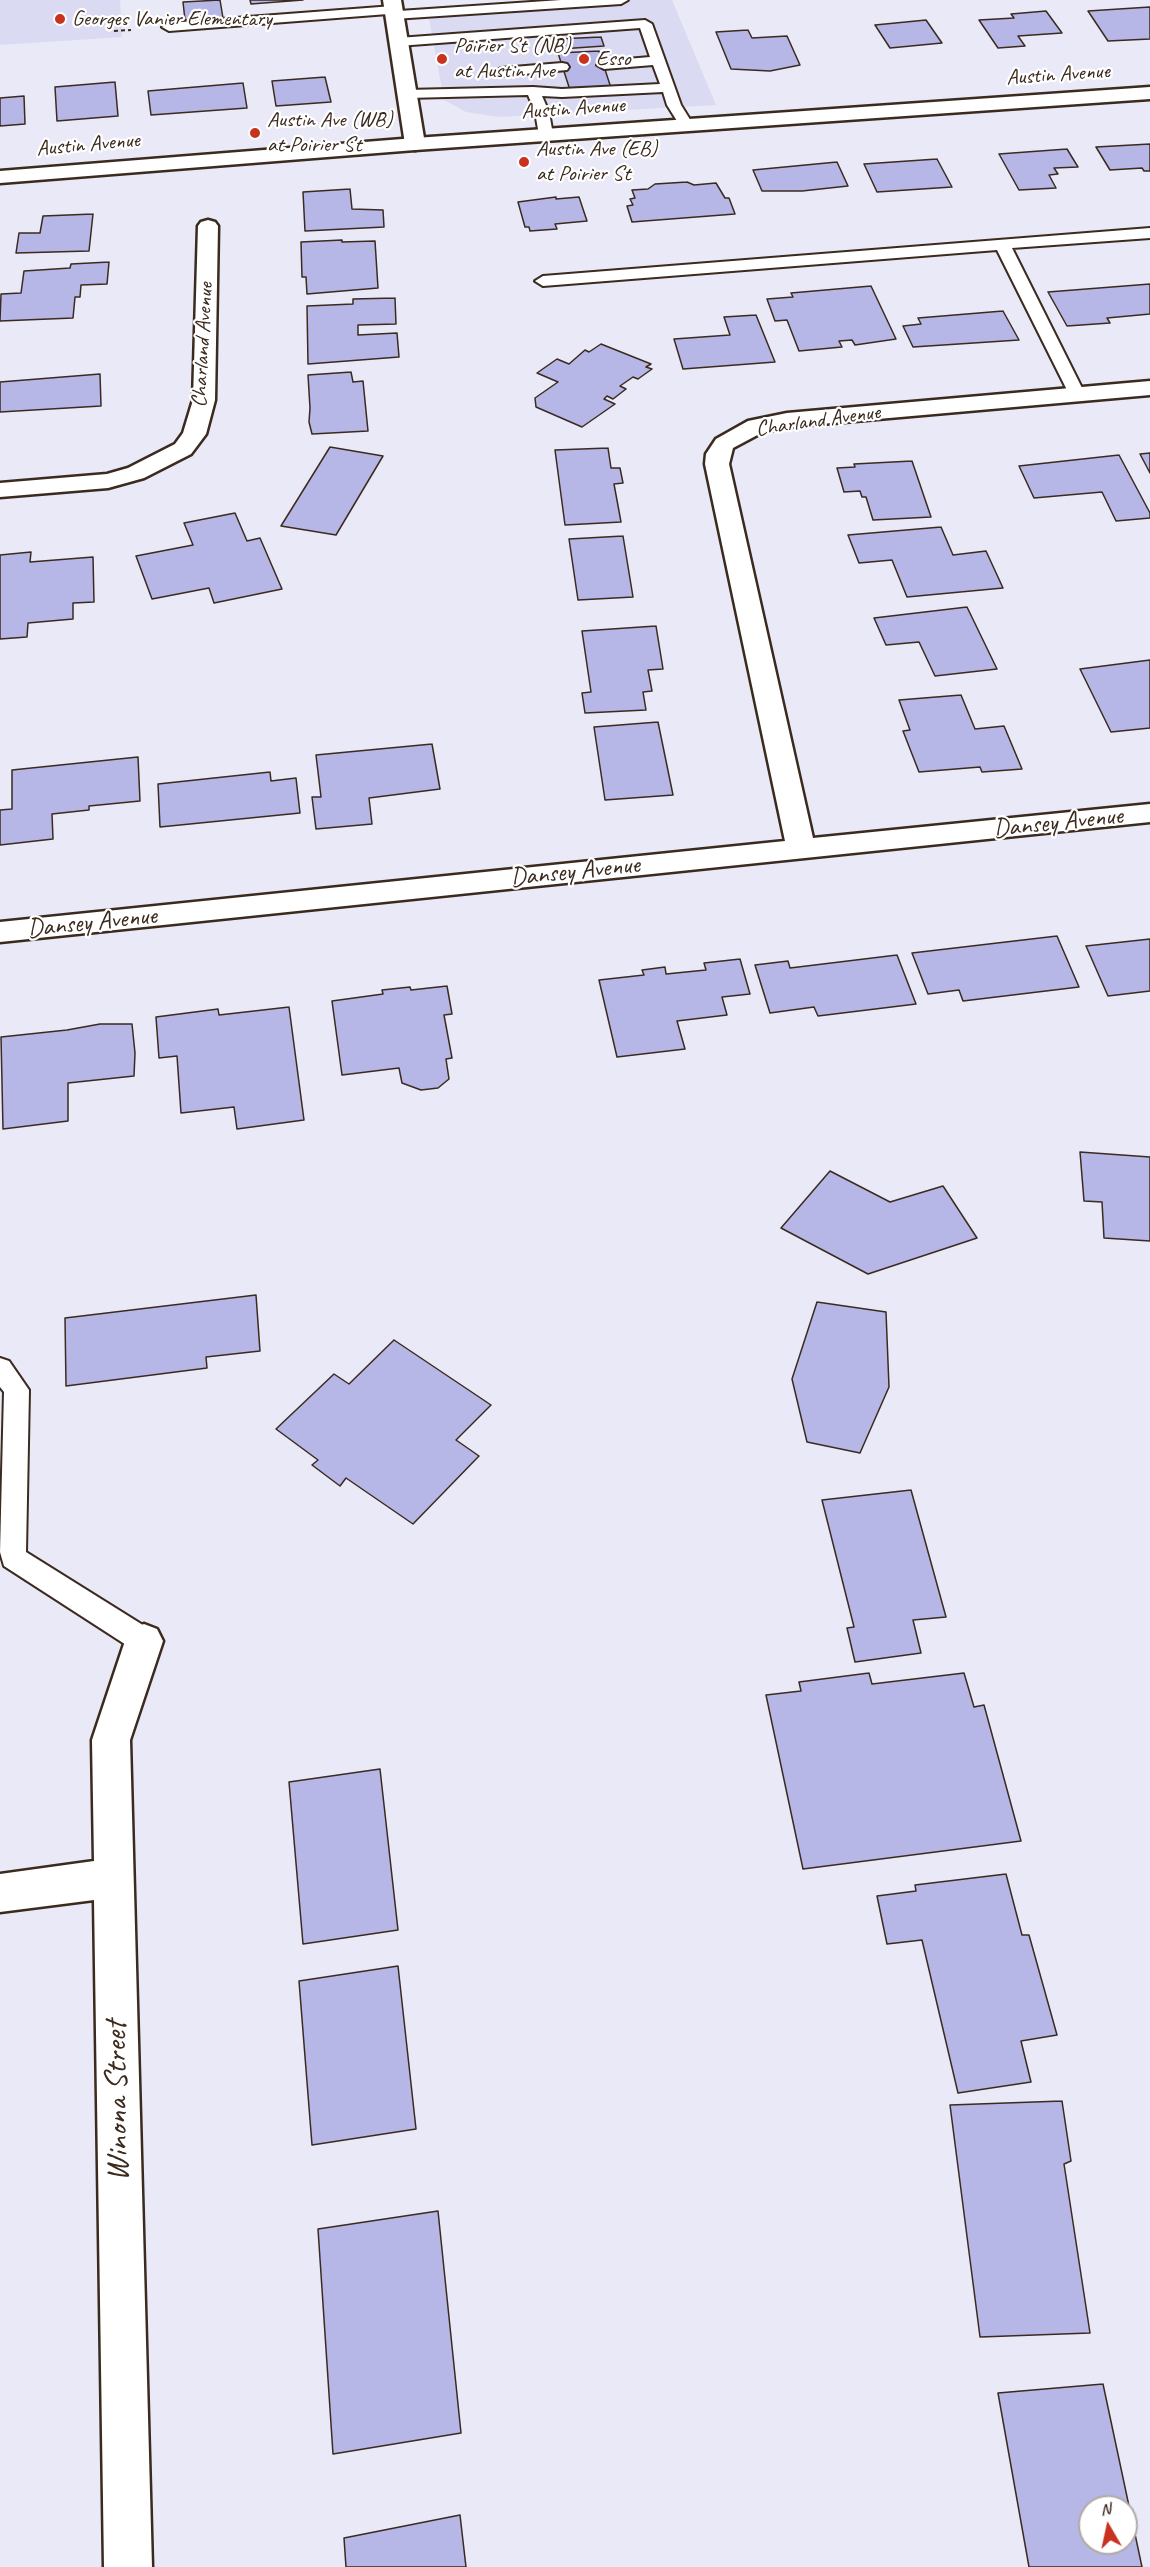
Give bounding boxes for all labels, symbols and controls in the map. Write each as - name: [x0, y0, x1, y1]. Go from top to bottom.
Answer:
- place label: Georges Vanier Elementary: [72, 6, 272, 32]
- marker: Georges Vanier Elementary: [53, 12, 67, 26]
- place label: Poirier St (NB) at Austin Ave: [454, 33, 571, 84]
- place label: Esso: [596, 46, 630, 72]
- marker: Poirier St (NB) at Austin Ave: [435, 52, 449, 66]
- marker: Esso: [577, 52, 591, 66]
- street label: Austin Avenue: [1005, 58, 1111, 92]
- street label: Austin Avenue: [520, 92, 626, 126]
- place label: Austin Ave (WB) at Poirier St: [267, 107, 392, 158]
- marker: Austin Ave (WB) at Poirier St: [248, 126, 262, 140]
- street label: Austin Avenue: [35, 127, 141, 163]
- place label: Austin Ave (EB) at Poirier St: [536, 136, 657, 188]
- marker: Austin Ave (EB) at Poirier St: [517, 155, 531, 169]
- street label: Charland Avenue: [187, 282, 219, 408]
- street label: Charland Avenue: [754, 399, 882, 443]
- street label: Dansey Avenue: [992, 801, 1124, 845]
- street label: Dansey Avenue: [509, 850, 641, 894]
- street label: Dansey Avenue: [26, 901, 158, 945]
- street label: Winona Street: [97, 2020, 139, 2182]
- north arrow: [1078, 2495, 1138, 2555]
- text: N: [1099, 2499, 1112, 2520]

